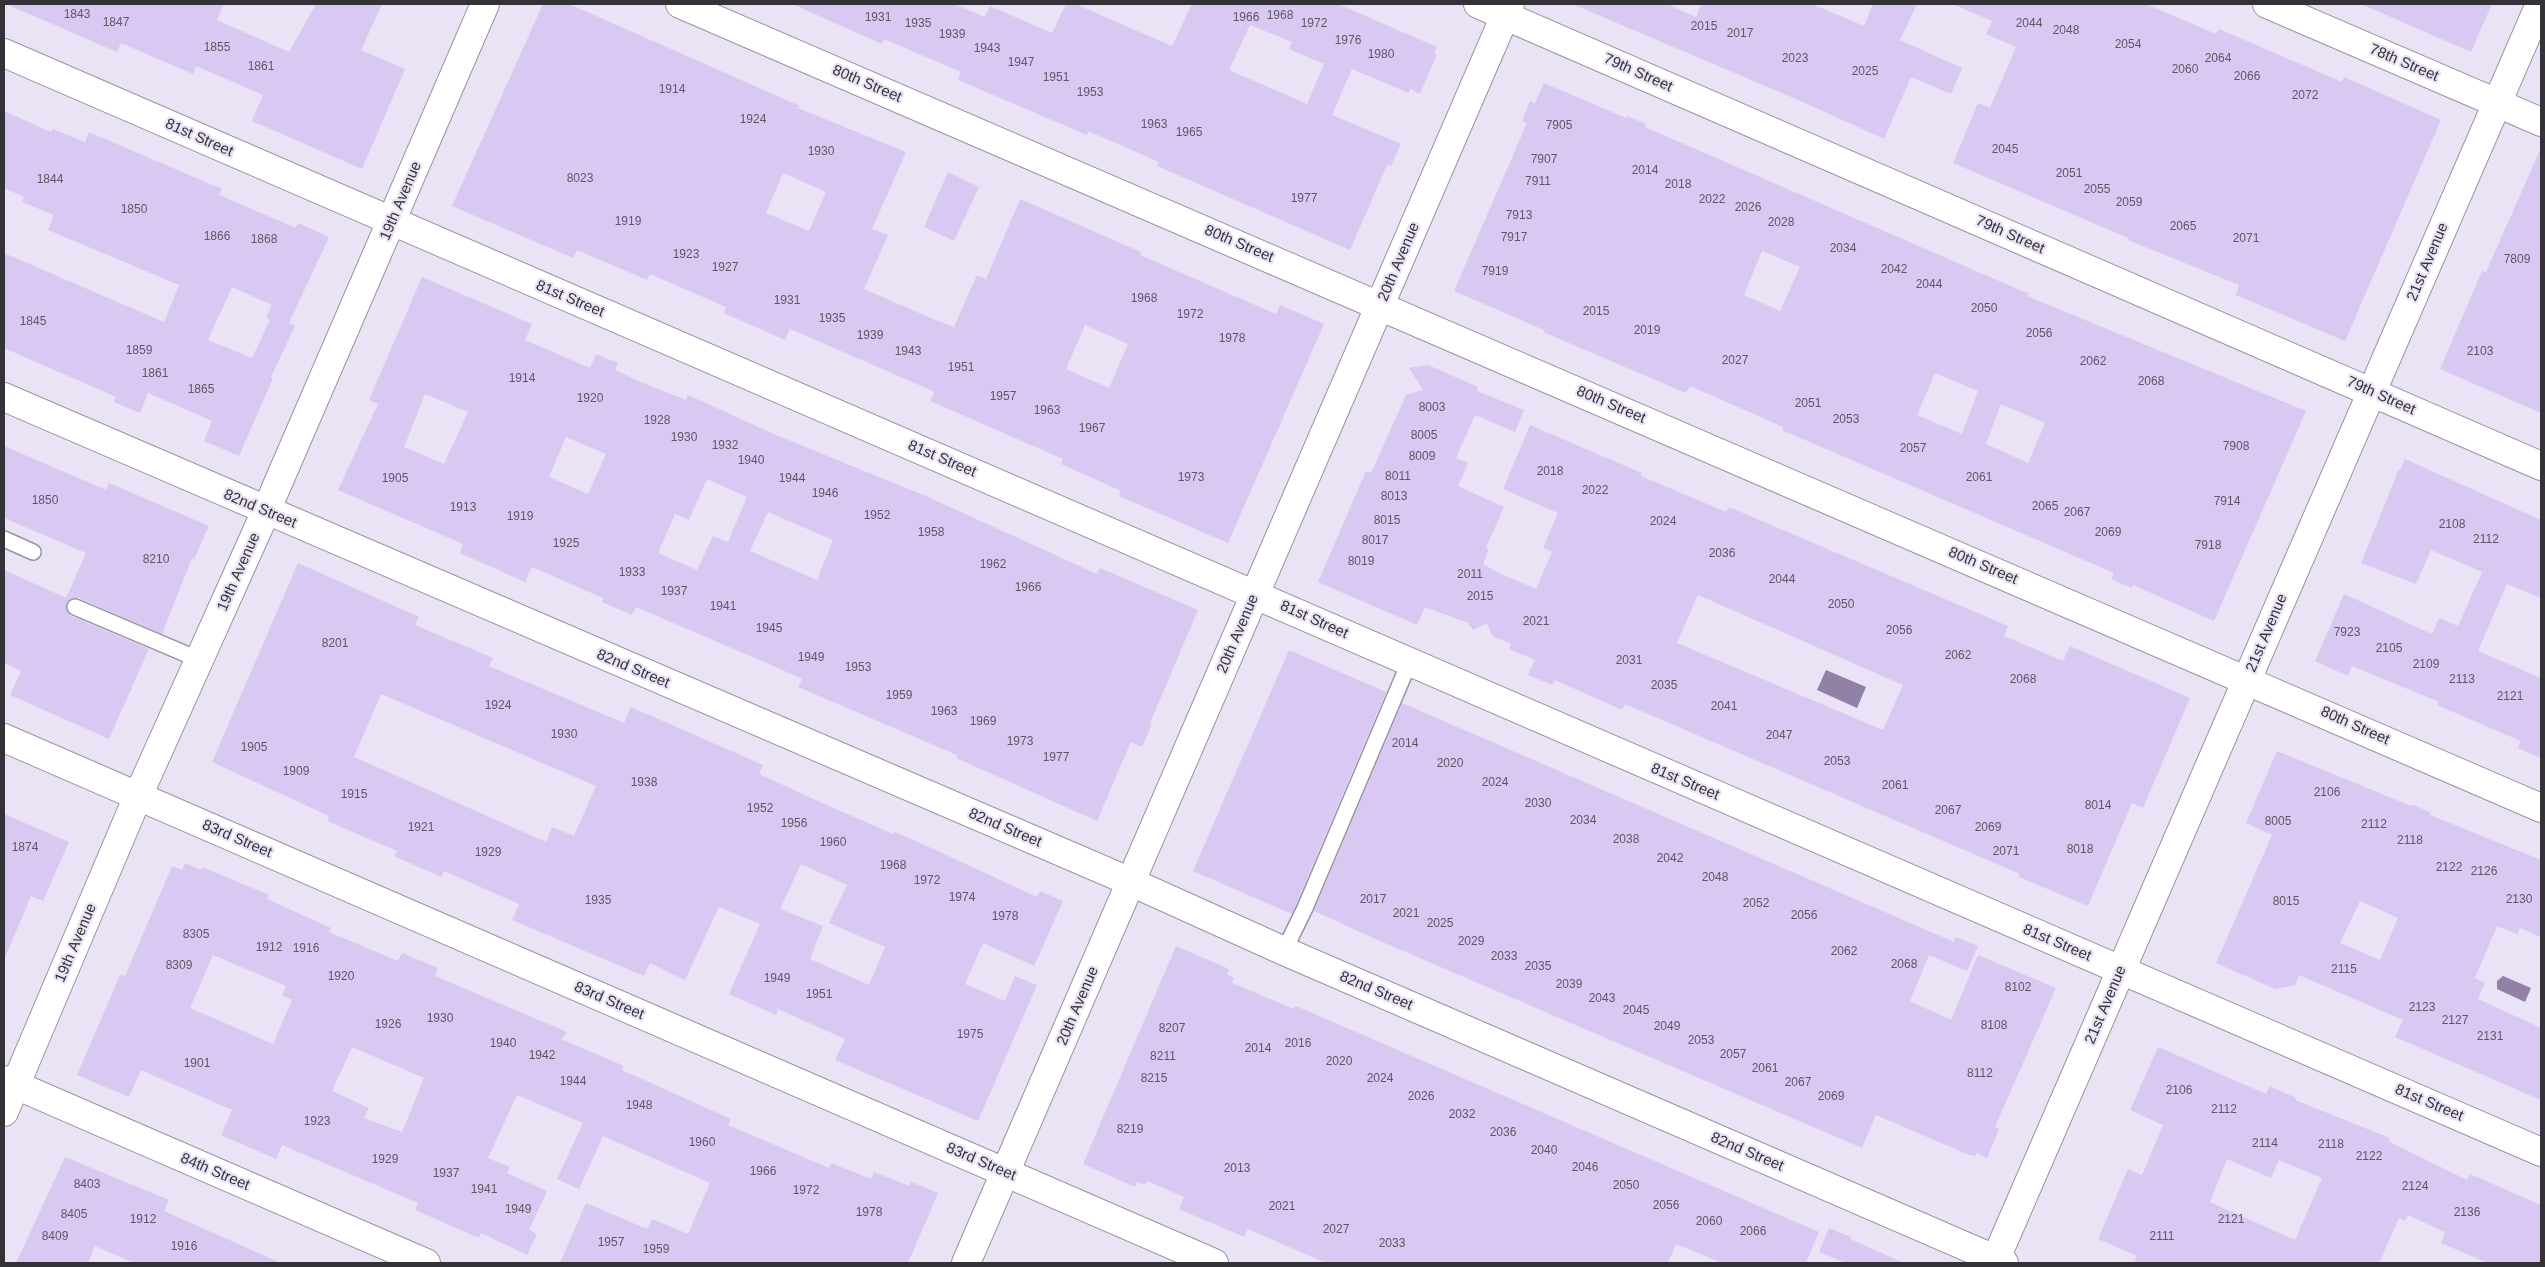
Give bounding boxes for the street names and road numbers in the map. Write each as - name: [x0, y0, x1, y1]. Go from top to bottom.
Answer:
- street label: 78th Street: [2367, 40, 2441, 86]
- street label: 79th Street: [1601, 50, 1675, 96]
- street label: 80th Street: [830, 61, 904, 107]
- street label: 81st Street: [162, 115, 236, 161]
- street label: 19th Avenue: [376, 159, 426, 243]
- street label: 79th Street: [1973, 212, 2047, 258]
- street label: 20th Avenue: [1374, 220, 1424, 304]
- street label: 21st Avenue: [2403, 220, 2453, 304]
- street label: 80th Street: [1202, 221, 1276, 267]
- street label: 81st Street: [533, 277, 607, 321]
- street label: 79th Street: [2344, 373, 2418, 419]
- street label: 80th Street: [1574, 382, 1648, 428]
- street label: 81st Street: [905, 437, 979, 481]
- street label: 82nd Street: [221, 486, 299, 532]
- street label: 19th Avenue: [214, 530, 264, 614]
- street label: 80th Street: [1946, 543, 2020, 589]
- street label: 21st Avenue: [2242, 591, 2292, 675]
- street label: 20th Avenue: [1213, 592, 1263, 676]
- street label: 81st Street: [1277, 597, 1351, 643]
- street label: 82nd Street: [594, 646, 672, 692]
- street label: 80th Street: [2318, 703, 2392, 749]
- street label: 81st Street: [1648, 760, 1722, 804]
- street label: 82nd Street: [966, 805, 1044, 851]
- street label: 83rd Street: [199, 816, 275, 862]
- street label: 19th Avenue: [51, 901, 101, 985]
- street label: 81st Street: [2020, 921, 2094, 965]
- street label: 21st Avenue: [2081, 963, 2131, 1047]
- street label: 20th Avenue: [1053, 964, 1103, 1048]
- street label: 82nd Street: [1337, 968, 1415, 1014]
- street label: 83rd Street: [571, 978, 647, 1024]
- street label: 81st Street: [2392, 1081, 2466, 1125]
- street label: 82nd Street: [1708, 1129, 1786, 1175]
- street label: 83rd Street: [943, 1139, 1019, 1185]
- street label: 84th Street: [178, 1149, 252, 1195]

